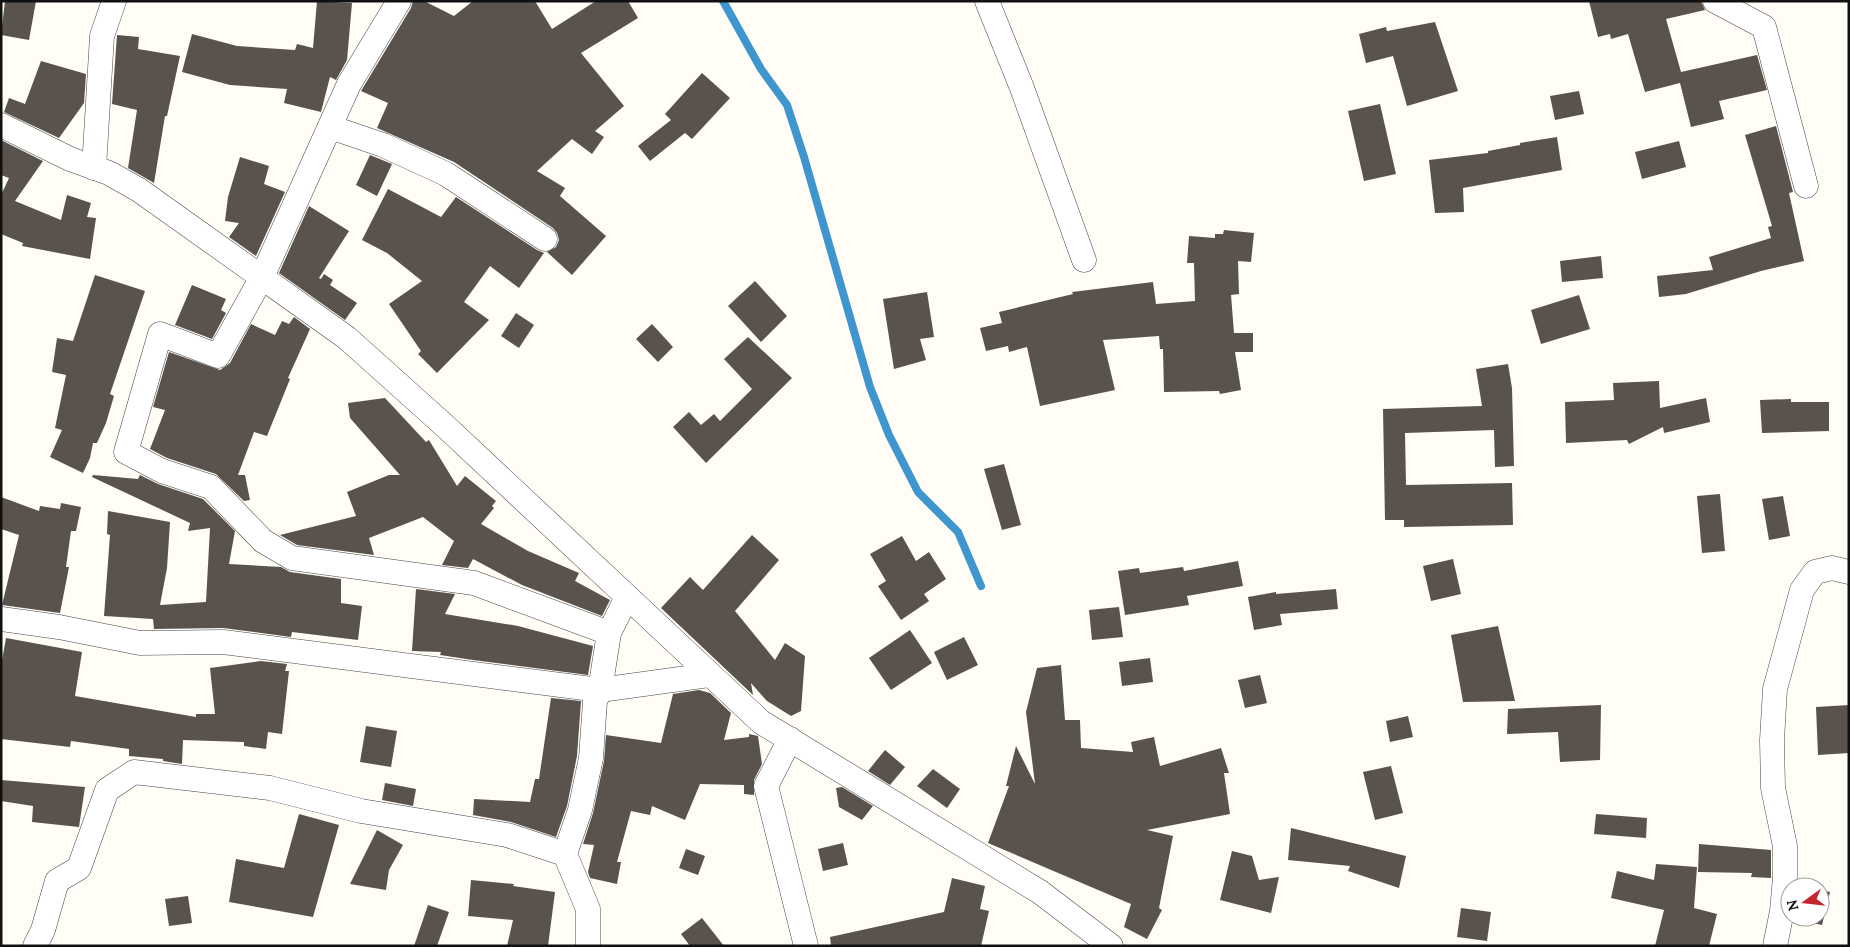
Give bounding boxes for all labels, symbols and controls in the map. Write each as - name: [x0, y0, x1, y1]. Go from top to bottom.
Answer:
- north arrow: [1780, 877, 1830, 927]
- text: N: [1782, 898, 1803, 913]

